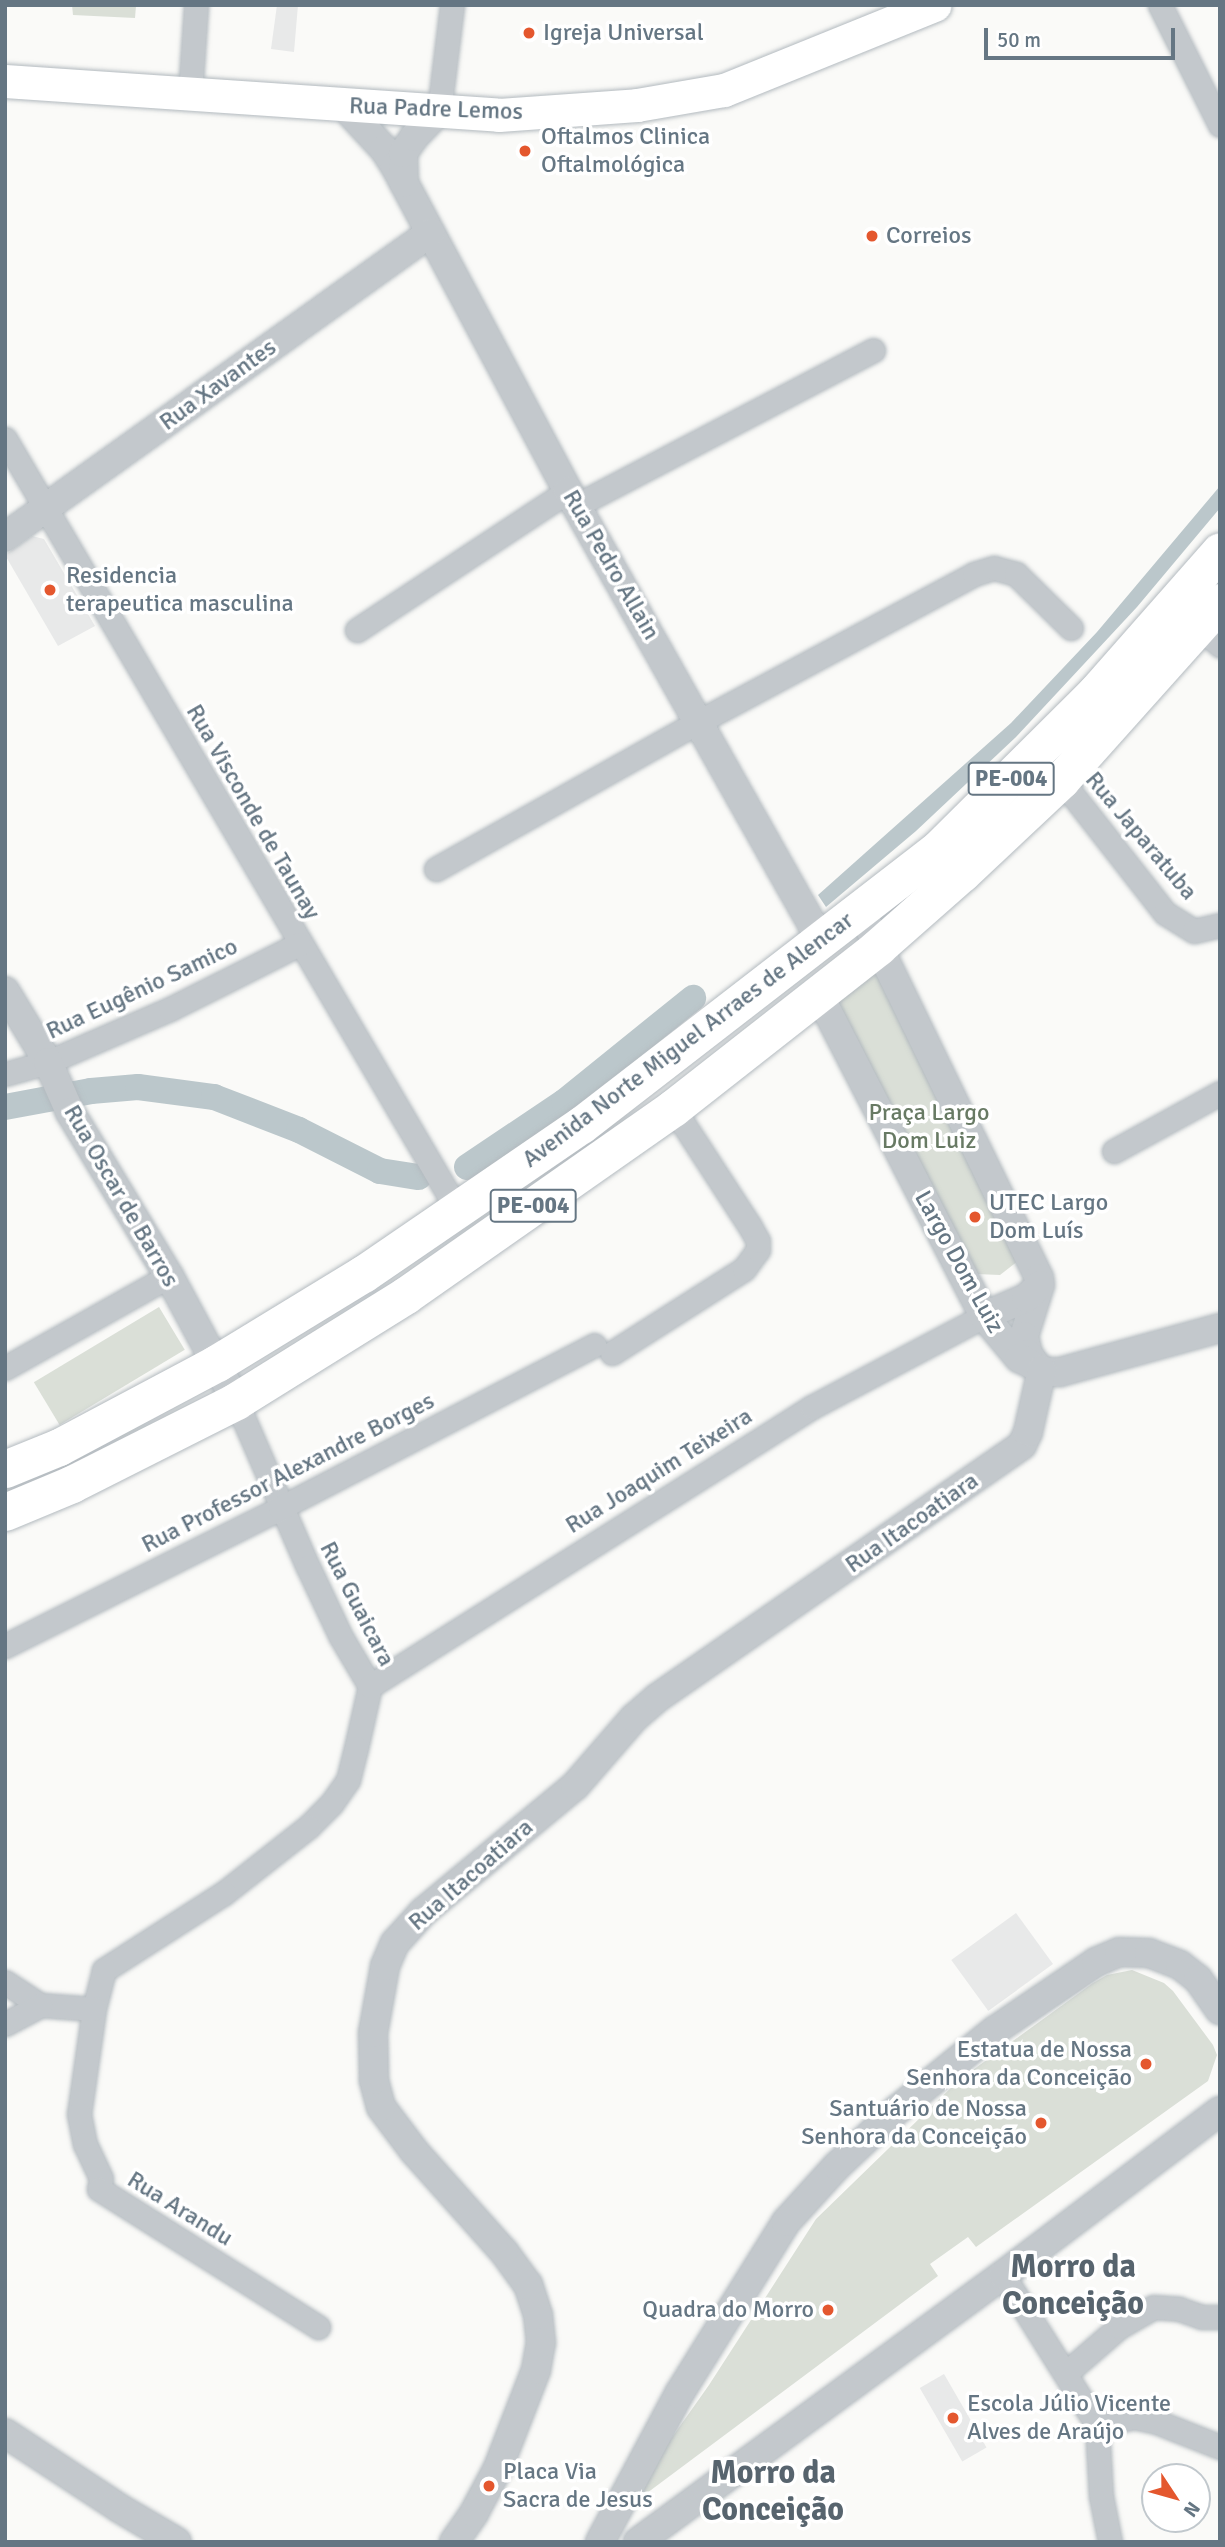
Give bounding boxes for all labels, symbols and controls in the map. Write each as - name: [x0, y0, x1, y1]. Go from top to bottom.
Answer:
- scale bar: [987, 14, 1178, 58]
- place label: Igreja Universal: [543, 19, 704, 47]
- marker: Igreja Universal: [521, 25, 537, 41]
- text: 50 m: [997, 27, 1041, 53]
- street label: Rua Padre Lemos: [349, 92, 523, 126]
- place label: Oftalmos Clinica Oftalmológica: [541, 123, 710, 179]
- marker: Oftalmos Clinica Oftalmológica: [515, 141, 535, 161]
- place label: Correios: [886, 222, 971, 250]
- marker: Correios: [864, 228, 880, 244]
- street label: Rua Xavantes: [154, 333, 282, 437]
- street label: Rua Pedro Allain: [556, 485, 666, 645]
- place label: Residencia terapeutica masculina: [66, 562, 294, 618]
- marker: Residencia terapeutica masculina: [40, 580, 60, 600]
- street label: Rua Visconde de Taunay: [180, 699, 326, 925]
- road number: PE-004: [967, 760, 1055, 799]
- street label: Rua Japaratuba: [1079, 766, 1203, 906]
- street label: Avenida Norte Miguel Arraes de Alencar: [517, 906, 859, 1174]
- street label: Rua Eugênio Samico: [42, 932, 242, 1046]
- park label: Praça Largo Dom Luiz: [869, 1099, 989, 1155]
- street label: Rua Oscar de Barros: [57, 1100, 185, 1292]
- road number: PE-004: [489, 1186, 577, 1226]
- street label: Largo Dom Luiz: [908, 1186, 1010, 1338]
- place label: UTEC Largo Dom Luís: [989, 1189, 1108, 1245]
- marker: UTEC Largo Dom Luís: [967, 1209, 983, 1225]
- street label: Rua Professor Alexandre Borges: [137, 1387, 439, 1559]
- street label: Rua Joaquim Teixeira: [560, 1402, 758, 1540]
- street label: Rua Itacoatiara: [840, 1467, 984, 1579]
- street label: Rua Guaicara: [313, 1537, 401, 1671]
- street label: Rua Itacoatiara: [403, 1813, 539, 1937]
- place label: Estatua de Nossa Senhora da Conceição: [906, 2036, 1132, 2092]
- marker: Estatua de Nossa Senhora da Conceição: [1138, 2056, 1154, 2072]
- place label: Santuário de Nossa Senhora da Conceição: [801, 2095, 1027, 2151]
- marker: Santuário de Nossa Senhora da Conceição: [1033, 2115, 1049, 2131]
- street label: Rua Arandu: [122, 2165, 238, 2253]
- district label: Morro da Conceição: [1002, 2249, 1144, 2324]
- place label: Quadra do Morro: [642, 2296, 814, 2324]
- marker: Quadra do Morro: [820, 2302, 836, 2318]
- place label: Escola Júlio Vicente Alves de Araújo: [967, 2390, 1171, 2446]
- marker: Escola Júlio Vicente Alves de Araújo: [945, 2410, 961, 2426]
- district label: Morro da Conceição: [702, 2455, 844, 2530]
- place label: Placa Via Sacra de Jesus: [503, 2458, 653, 2514]
- north arrow: [1141, 2463, 1211, 2533]
- marker: Placa Via Sacra de Jesus: [481, 2478, 497, 2494]
- text: N: [1178, 2497, 1205, 2522]

